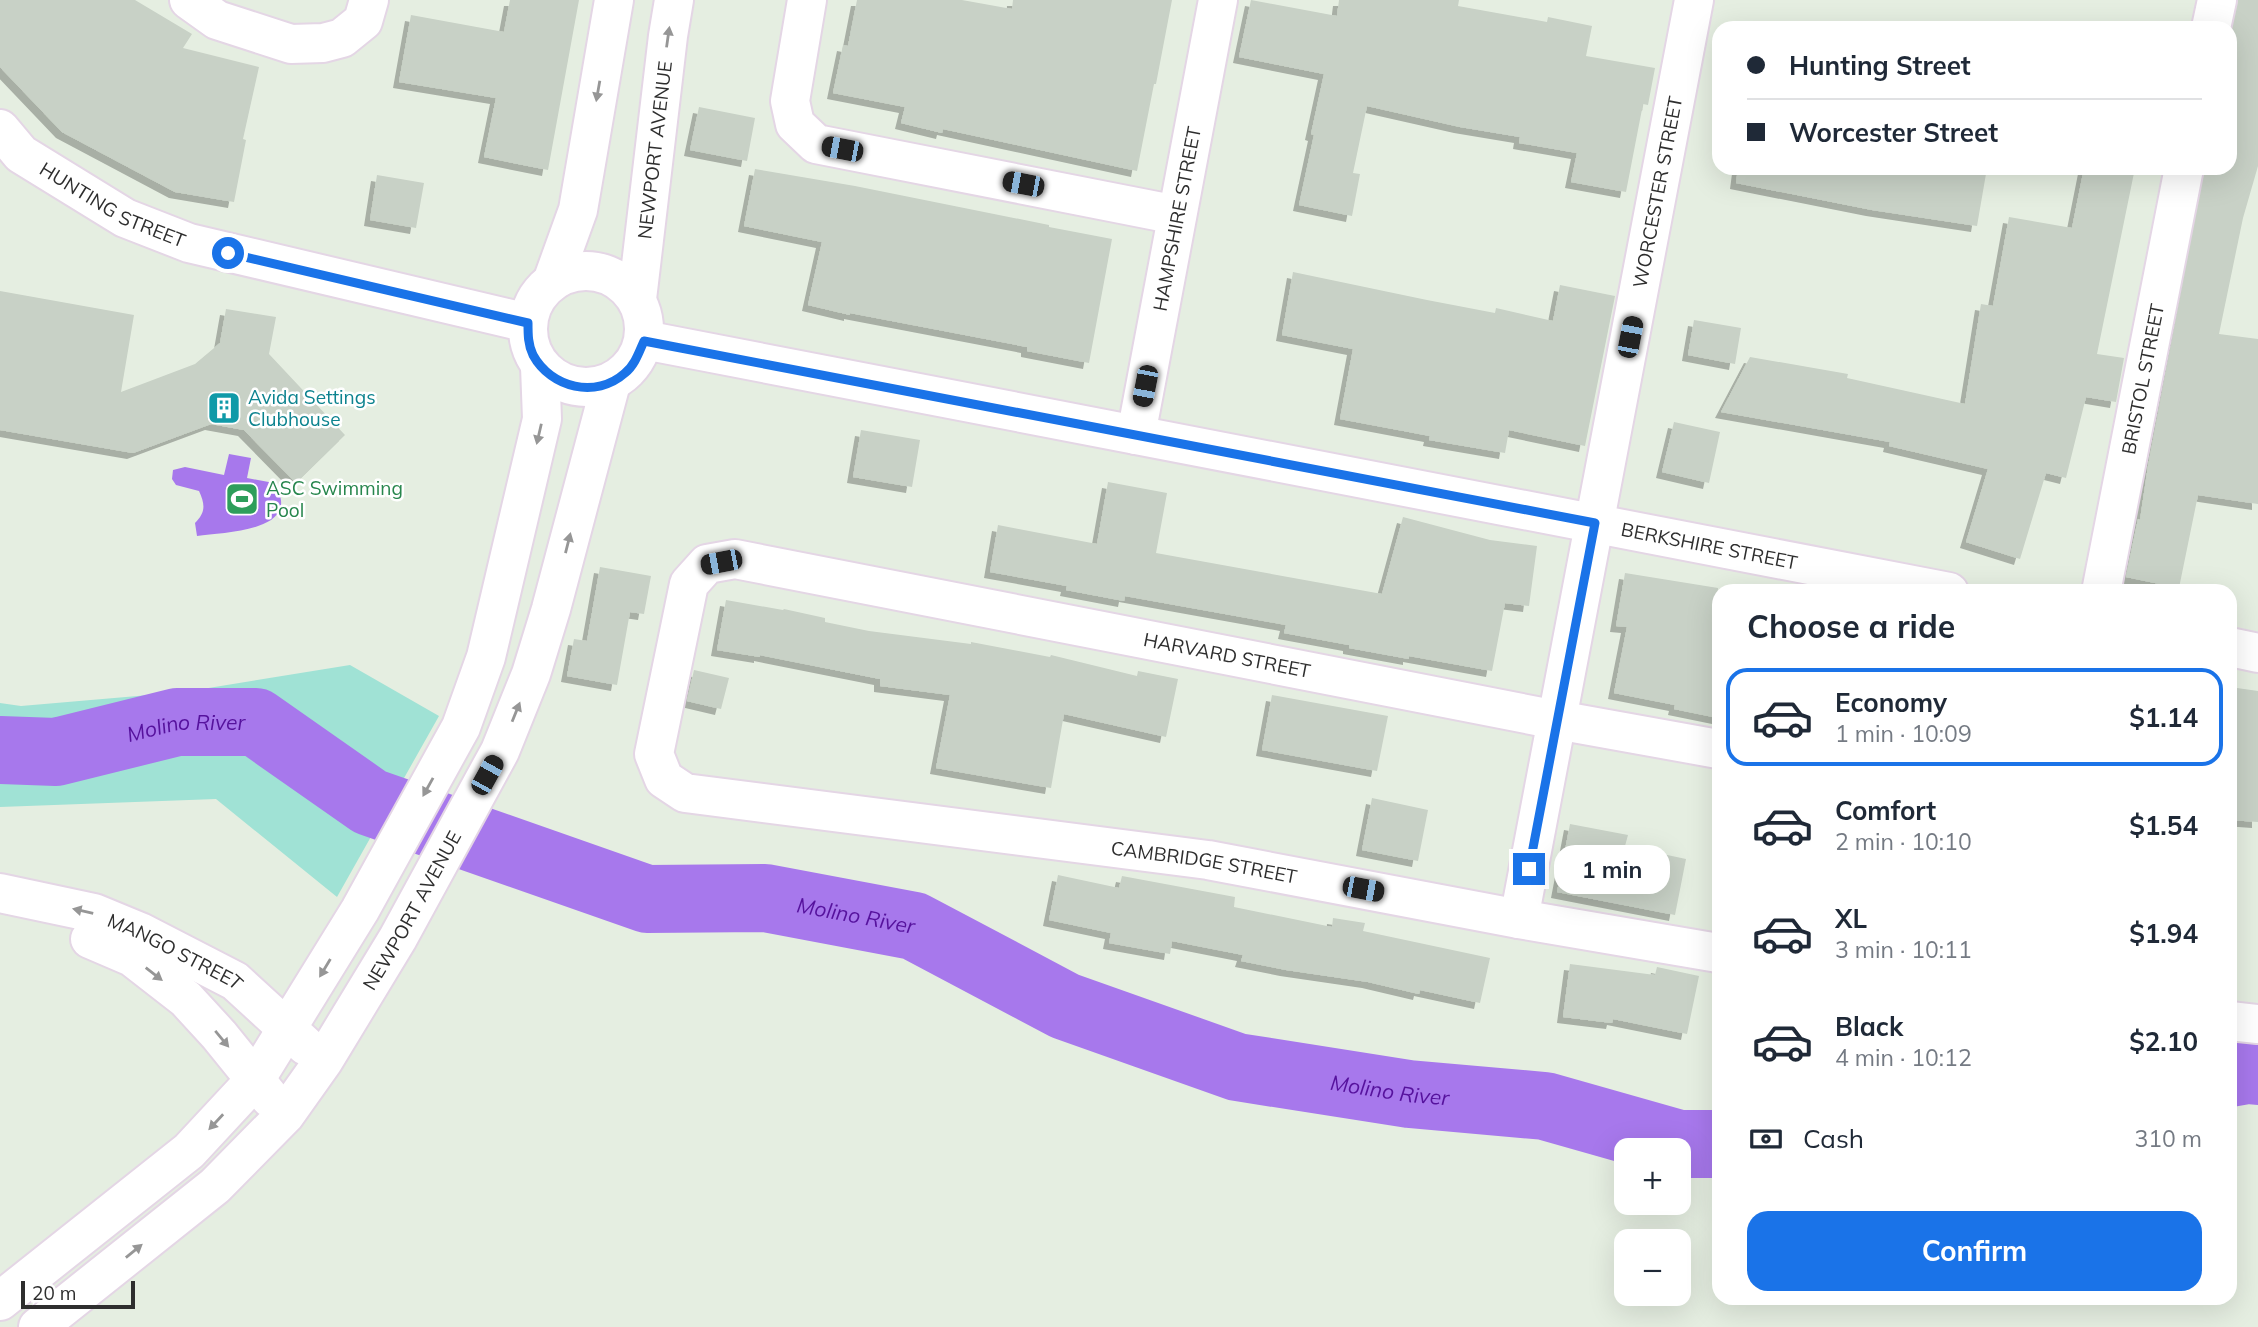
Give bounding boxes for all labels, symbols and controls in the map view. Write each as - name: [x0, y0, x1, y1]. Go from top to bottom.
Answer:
- one-way arrow: [663, 26, 674, 48]
- text: Hunting Street: [1789, 49, 1971, 82]
- street label: NEWPORT AVENUE: [632, 60, 677, 240]
- one-way arrow: [592, 80, 603, 102]
- street label: WORCESTER STREET: [1627, 94, 1688, 290]
- text: Worcester Street: [1789, 116, 1998, 149]
- street label: HAMPSHIRE STREET: [1148, 124, 1206, 313]
- car: [820, 135, 865, 163]
- street label: HUNTING STREET: [35, 157, 190, 253]
- car: [1001, 170, 1046, 198]
- route start: [212, 237, 244, 269]
- street label: BRISTOL STREET: [2116, 301, 2169, 456]
- car: [1616, 314, 1645, 360]
- car: [1131, 363, 1160, 409]
- place label: Avida Settings Clubhouse: [248, 385, 376, 431]
- building icon: Avida Settings Clubhouse: [205, 389, 243, 427]
- one-way arrow: [533, 423, 544, 445]
- place label: ASC Swimming Pool: [266, 476, 403, 522]
- sports icon: ASC Swimming Pool: [223, 480, 261, 518]
- street label: BERKSHIRE STREET: [1619, 517, 1800, 575]
- one-way arrow: [563, 532, 574, 554]
- car: [699, 548, 744, 576]
- text: Choose a ride: [1747, 606, 1955, 646]
- street label: HARVARD STREET: [1141, 627, 1313, 683]
- icon: car: [1751, 686, 1814, 749]
- text: Economy: [1835, 686, 1947, 719]
- text: $1.14: [2129, 701, 2198, 734]
- one-way arrow: [510, 702, 521, 723]
- water label: Molino River: [124, 709, 246, 747]
- text: 1 min · 10:09: [1835, 719, 1972, 748]
- car: [468, 752, 507, 798]
- one-way arrow: [422, 777, 434, 796]
- icon: car: [1751, 794, 1814, 857]
- text: Comfort: [1835, 794, 1936, 827]
- text: $1.54: [2129, 809, 2198, 842]
- street label: NEWPORT AVENUE: [357, 826, 466, 994]
- text: 2 min · 10:10: [1835, 827, 1972, 856]
- street label: CAMBRIDGE STREET: [1110, 836, 1300, 889]
- callout: 1 min: [1554, 844, 1669, 894]
- route end: [1513, 853, 1545, 885]
- text: 1 min: [1582, 855, 1642, 884]
- car: [1341, 875, 1386, 903]
- water label: Molino River: [795, 891, 918, 939]
- icon: car: [1751, 902, 1814, 965]
- text: XL: [1835, 902, 1867, 935]
- one-way arrow: [72, 905, 94, 916]
- street label: MANGO STREET: [104, 908, 249, 995]
- text: $1.94: [2129, 917, 2198, 950]
- text: 3 min · 10:11: [1835, 935, 1972, 964]
- one-way arrow: [318, 959, 331, 978]
- one-way arrow: [145, 967, 163, 982]
- icon: car: [1751, 1010, 1814, 1073]
- text: Black: [1835, 1010, 1903, 1043]
- text: $2.10: [2129, 1025, 2198, 1058]
- one-way arrow: [214, 1030, 229, 1047]
- text: 4 min · 10:12: [1835, 1043, 1972, 1072]
- water label: Molino River: [1329, 1069, 1452, 1111]
- one-way arrow: [208, 1113, 224, 1131]
- icon: cash: [1747, 1120, 1785, 1158]
- text: Cash: [1803, 1122, 1864, 1155]
- text: 310 m: [2134, 1124, 2202, 1153]
- map controls: [1614, 1138, 1691, 1306]
- button: +: [1614, 1138, 1691, 1215]
- button: Confirm: [1747, 1211, 2202, 1291]
- button: −: [1614, 1229, 1691, 1306]
- one-way arrow: [125, 1243, 143, 1258]
- scale bar: [21, 1278, 135, 1310]
- text: 20 m: [32, 1281, 76, 1305]

